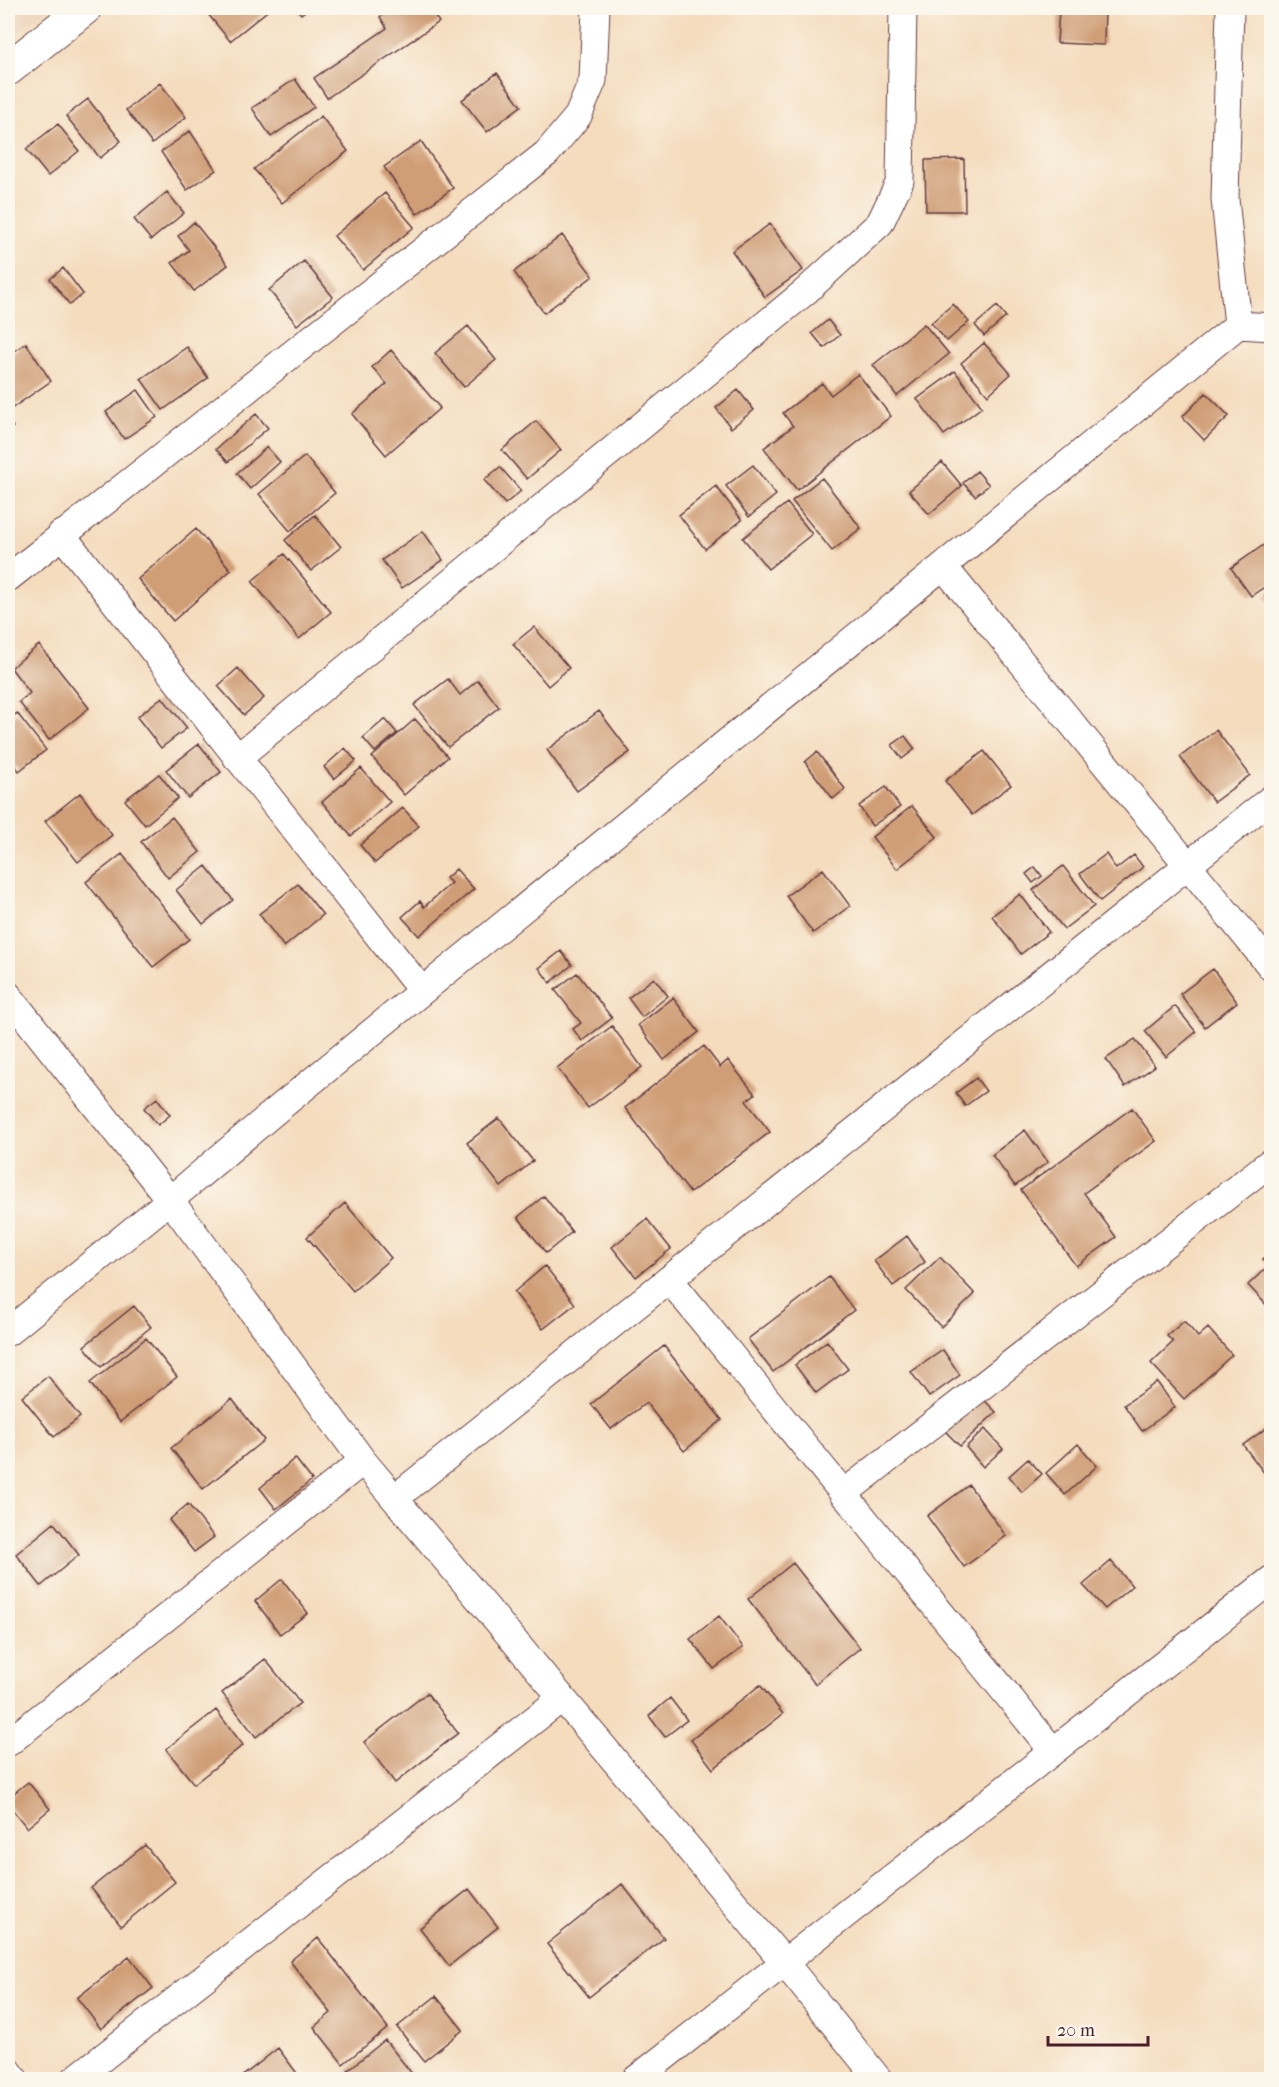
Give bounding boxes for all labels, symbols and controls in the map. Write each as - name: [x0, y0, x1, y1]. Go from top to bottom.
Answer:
- scale bar: [1048, 2009, 1148, 2047]
- text: 20 m: [1057, 2020, 1095, 2041]

